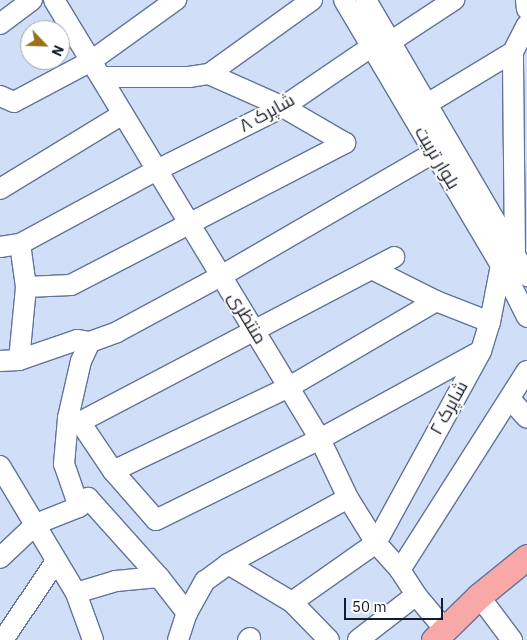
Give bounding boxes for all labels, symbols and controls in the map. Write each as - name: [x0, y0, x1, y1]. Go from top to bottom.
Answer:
- north arrow: [20, 20, 70, 70]
- text: N: [48, 42, 68, 59]
- street label: شاپرک ۸: [236, 89, 298, 137]
- street label: بلوار تربیت: [410, 123, 464, 193]
- street label: منتظری: [223, 288, 271, 348]
- street label: شاپرک ۲: [425, 377, 473, 439]
- scale bar: [347, 588, 446, 620]
- text: 50 m: [352, 597, 387, 616]

